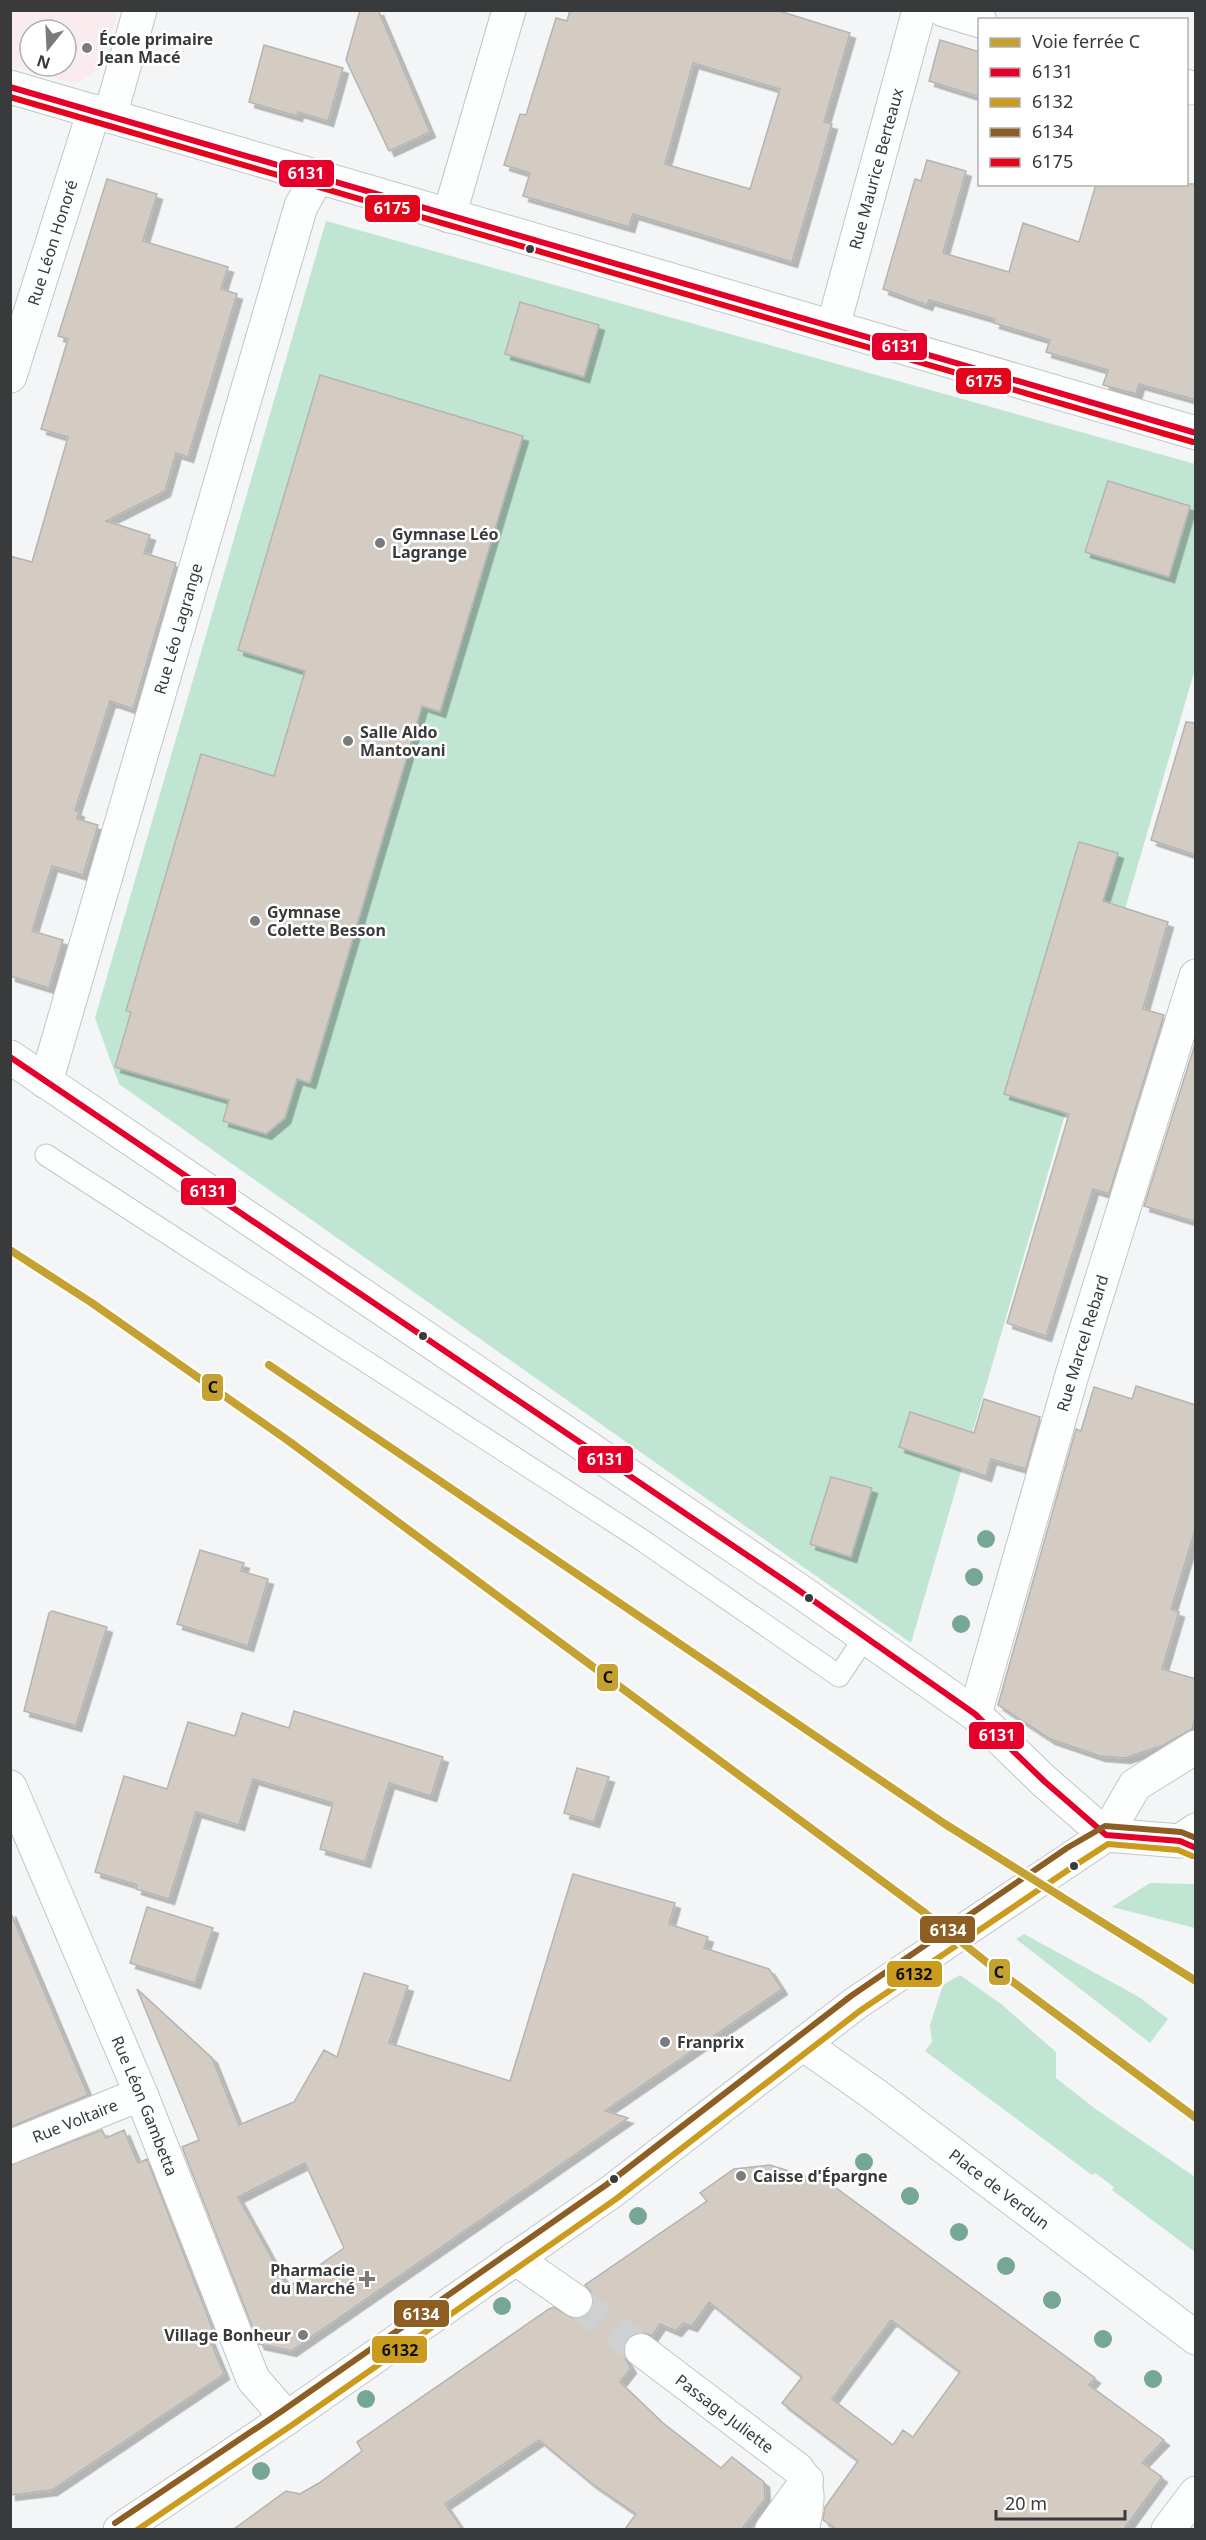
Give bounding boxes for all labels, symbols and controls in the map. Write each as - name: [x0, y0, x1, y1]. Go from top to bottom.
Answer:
- north arrow: [18, 18, 78, 78]
- legend: [978, 18, 1188, 186]
- place label: École primaire Jean Macé: [97, 28, 213, 68]
- text: Voie ferrée C: [1032, 29, 1140, 53]
- marker: École primaire Jean Macé: [80, 41, 94, 55]
- text: N: [34, 50, 53, 75]
- text: 6131: [1032, 59, 1073, 83]
- street label: Rue Maurice Berteaux: [844, 85, 908, 252]
- text: 6132: [1032, 89, 1073, 113]
- text: 6134: [1032, 119, 1073, 143]
- text: 6175: [1032, 149, 1073, 173]
- line badge: 6131: [278, 159, 335, 188]
- text: 6131: [288, 162, 324, 184]
- street label: Rue Léon Honoré: [22, 177, 83, 308]
- line badge: 6175: [364, 194, 421, 223]
- text: 6175: [374, 197, 410, 219]
- unlabelled marker: [524, 243, 536, 255]
- line badge: 6131: [871, 332, 928, 361]
- text: 6131: [882, 335, 918, 357]
- line badge: 6175: [955, 367, 1012, 395]
- text: 6175: [966, 370, 1002, 392]
- place label: Gymnase Léo Lagrange: [392, 523, 499, 563]
- marker: Gymnase Léo Lagrange: [373, 536, 387, 550]
- street label: Rue Léo Lagrange: [148, 561, 207, 697]
- place label: Salle Aldo Mantovani: [360, 721, 446, 761]
- marker: Salle Aldo Mantovani: [341, 734, 355, 748]
- place label: Gymnase Colette Besson: [267, 901, 386, 941]
- marker: Gymnase Colette Besson: [248, 914, 262, 928]
- line badge: 6131: [180, 1177, 237, 1206]
- text: 6131: [190, 1180, 226, 1202]
- street label: Rue Marcel Rebard: [1051, 1272, 1113, 1414]
- unlabelled marker: [417, 1330, 429, 1342]
- line badge: C: [201, 1373, 224, 1402]
- text: C: [208, 1376, 218, 1398]
- line badge: 6131: [577, 1445, 634, 1474]
- text: 6131: [587, 1448, 623, 1470]
- unlabelled marker: [803, 1592, 815, 1604]
- line badge: C: [596, 1663, 619, 1692]
- text: C: [603, 1666, 613, 1688]
- line badge: 6131: [968, 1721, 1025, 1750]
- text: 6131: [979, 1724, 1015, 1746]
- unlabelled marker: [1068, 1860, 1080, 1872]
- line badge: 6134: [919, 1915, 976, 1944]
- text: 6134: [930, 1919, 966, 1941]
- line badge: C: [988, 1958, 1011, 1986]
- line badge: 6132: [886, 1960, 943, 1988]
- text: C: [994, 1961, 1004, 1983]
- text: 6132: [896, 1963, 932, 1985]
- place label: Franprix: [677, 2031, 745, 2053]
- street label: Rue Léon Gambetta: [106, 2032, 183, 2179]
- marker: Franprix: [658, 2035, 672, 2049]
- street label: Rue Voltaire: [29, 2094, 121, 2148]
- street label: Place de Verdun: [944, 2144, 1054, 2234]
- place label: Caisse d'Épargne: [753, 2165, 888, 2187]
- marker: Caisse d'Épargne: [734, 2169, 748, 2183]
- unlabelled marker: [608, 2173, 620, 2185]
- place label: Pharmacie du Marché: [270, 2259, 355, 2299]
- marker: Pharmacie du Marché: [360, 2272, 374, 2286]
- line badge: 6134: [393, 2299, 450, 2328]
- text: 6134: [403, 2303, 439, 2325]
- place label: Village Bonheur: [164, 2324, 291, 2346]
- marker: Village Bonheur: [296, 2328, 310, 2342]
- line badge: 6132: [371, 2335, 428, 2364]
- text: 6132: [382, 2339, 418, 2361]
- street label: Passage Juliette: [671, 2369, 778, 2458]
- scale bar: [996, 2483, 1125, 2521]
- text: 20 m: [1005, 2491, 1047, 2515]

